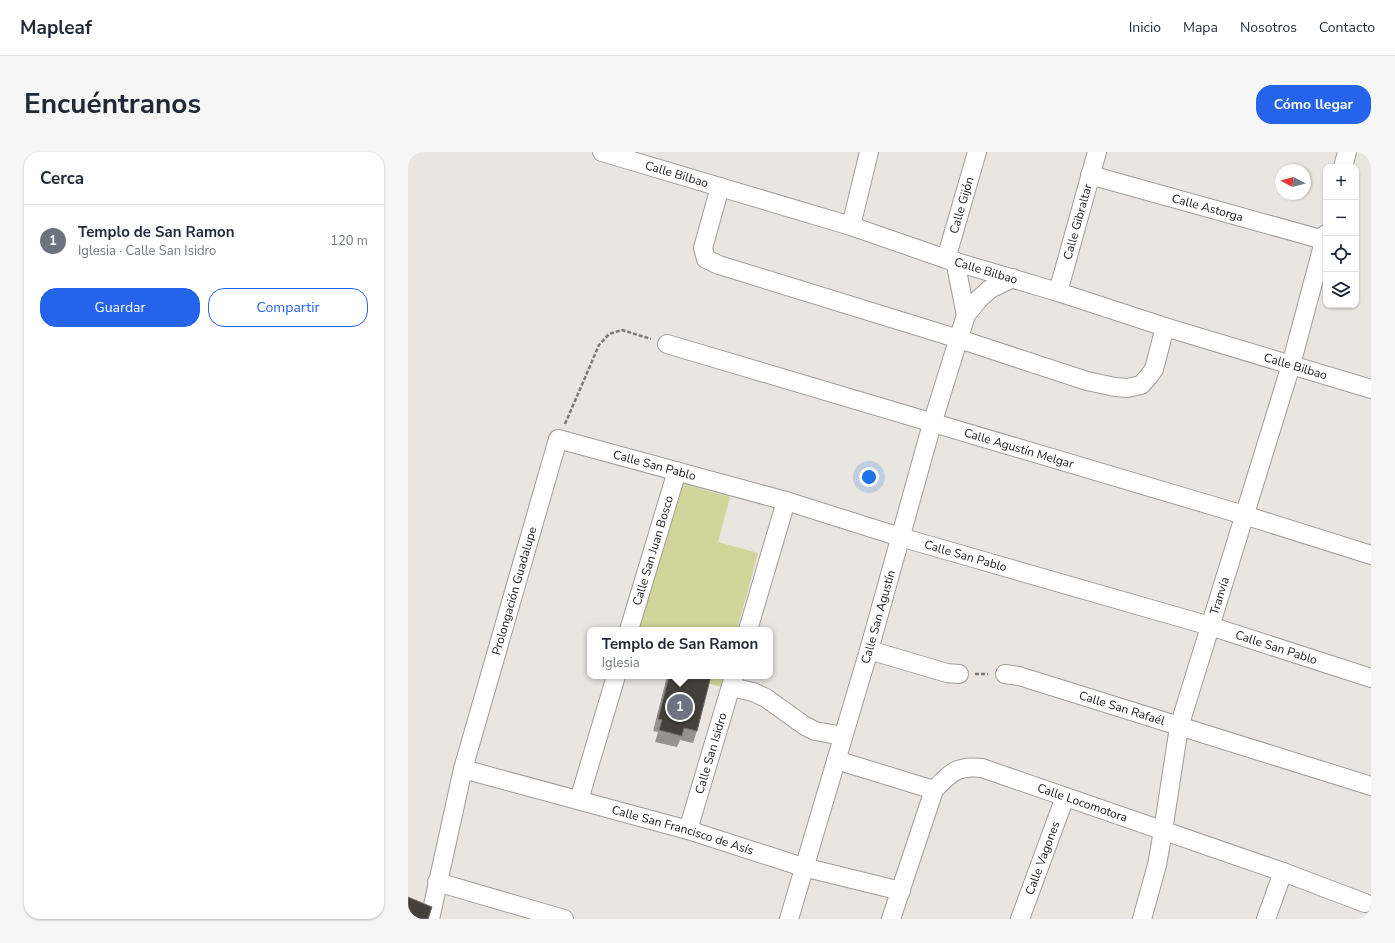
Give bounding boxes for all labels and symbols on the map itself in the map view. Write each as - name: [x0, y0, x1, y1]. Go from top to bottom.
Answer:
- street label: Calle Bilbao: [643, 157, 711, 191]
- north arrow: [1275, 164, 1311, 200]
- street label: Calle Gijón: [946, 175, 977, 236]
- street label: Calle Gibraltar: [1059, 181, 1096, 262]
- street label: Calle Astorga: [1170, 190, 1245, 225]
- street label: Calle Bilbao: [952, 254, 1020, 288]
- street label: Calle Bilbao: [1262, 349, 1329, 383]
- street label: Calle Agustín Melgar: [962, 424, 1076, 472]
- street label: Calle San Pablo: [611, 446, 698, 484]
- your location: [859, 467, 879, 487]
- street label: Calle San Juan Bosco: [629, 493, 677, 607]
- street label: Prolongación Guadalupe: [488, 525, 540, 657]
- street label: Calle San Pablo: [922, 536, 1009, 575]
- street label: Calle San Agustín: [857, 568, 899, 666]
- street label: Tranvía: [1206, 575, 1233, 617]
- street label: Calle San Pablo: [1233, 627, 1320, 668]
- street label: Calle San Rafaél: [1077, 687, 1167, 729]
- pin: 1: [667, 692, 693, 722]
- street label: Calle San Isidro: [691, 710, 731, 796]
- street label: Calle Locomotora: [1035, 780, 1130, 826]
- street label: Calle San Francisco de Asís: [610, 802, 756, 859]
- street label: Calle Vagones: [1022, 819, 1063, 897]

